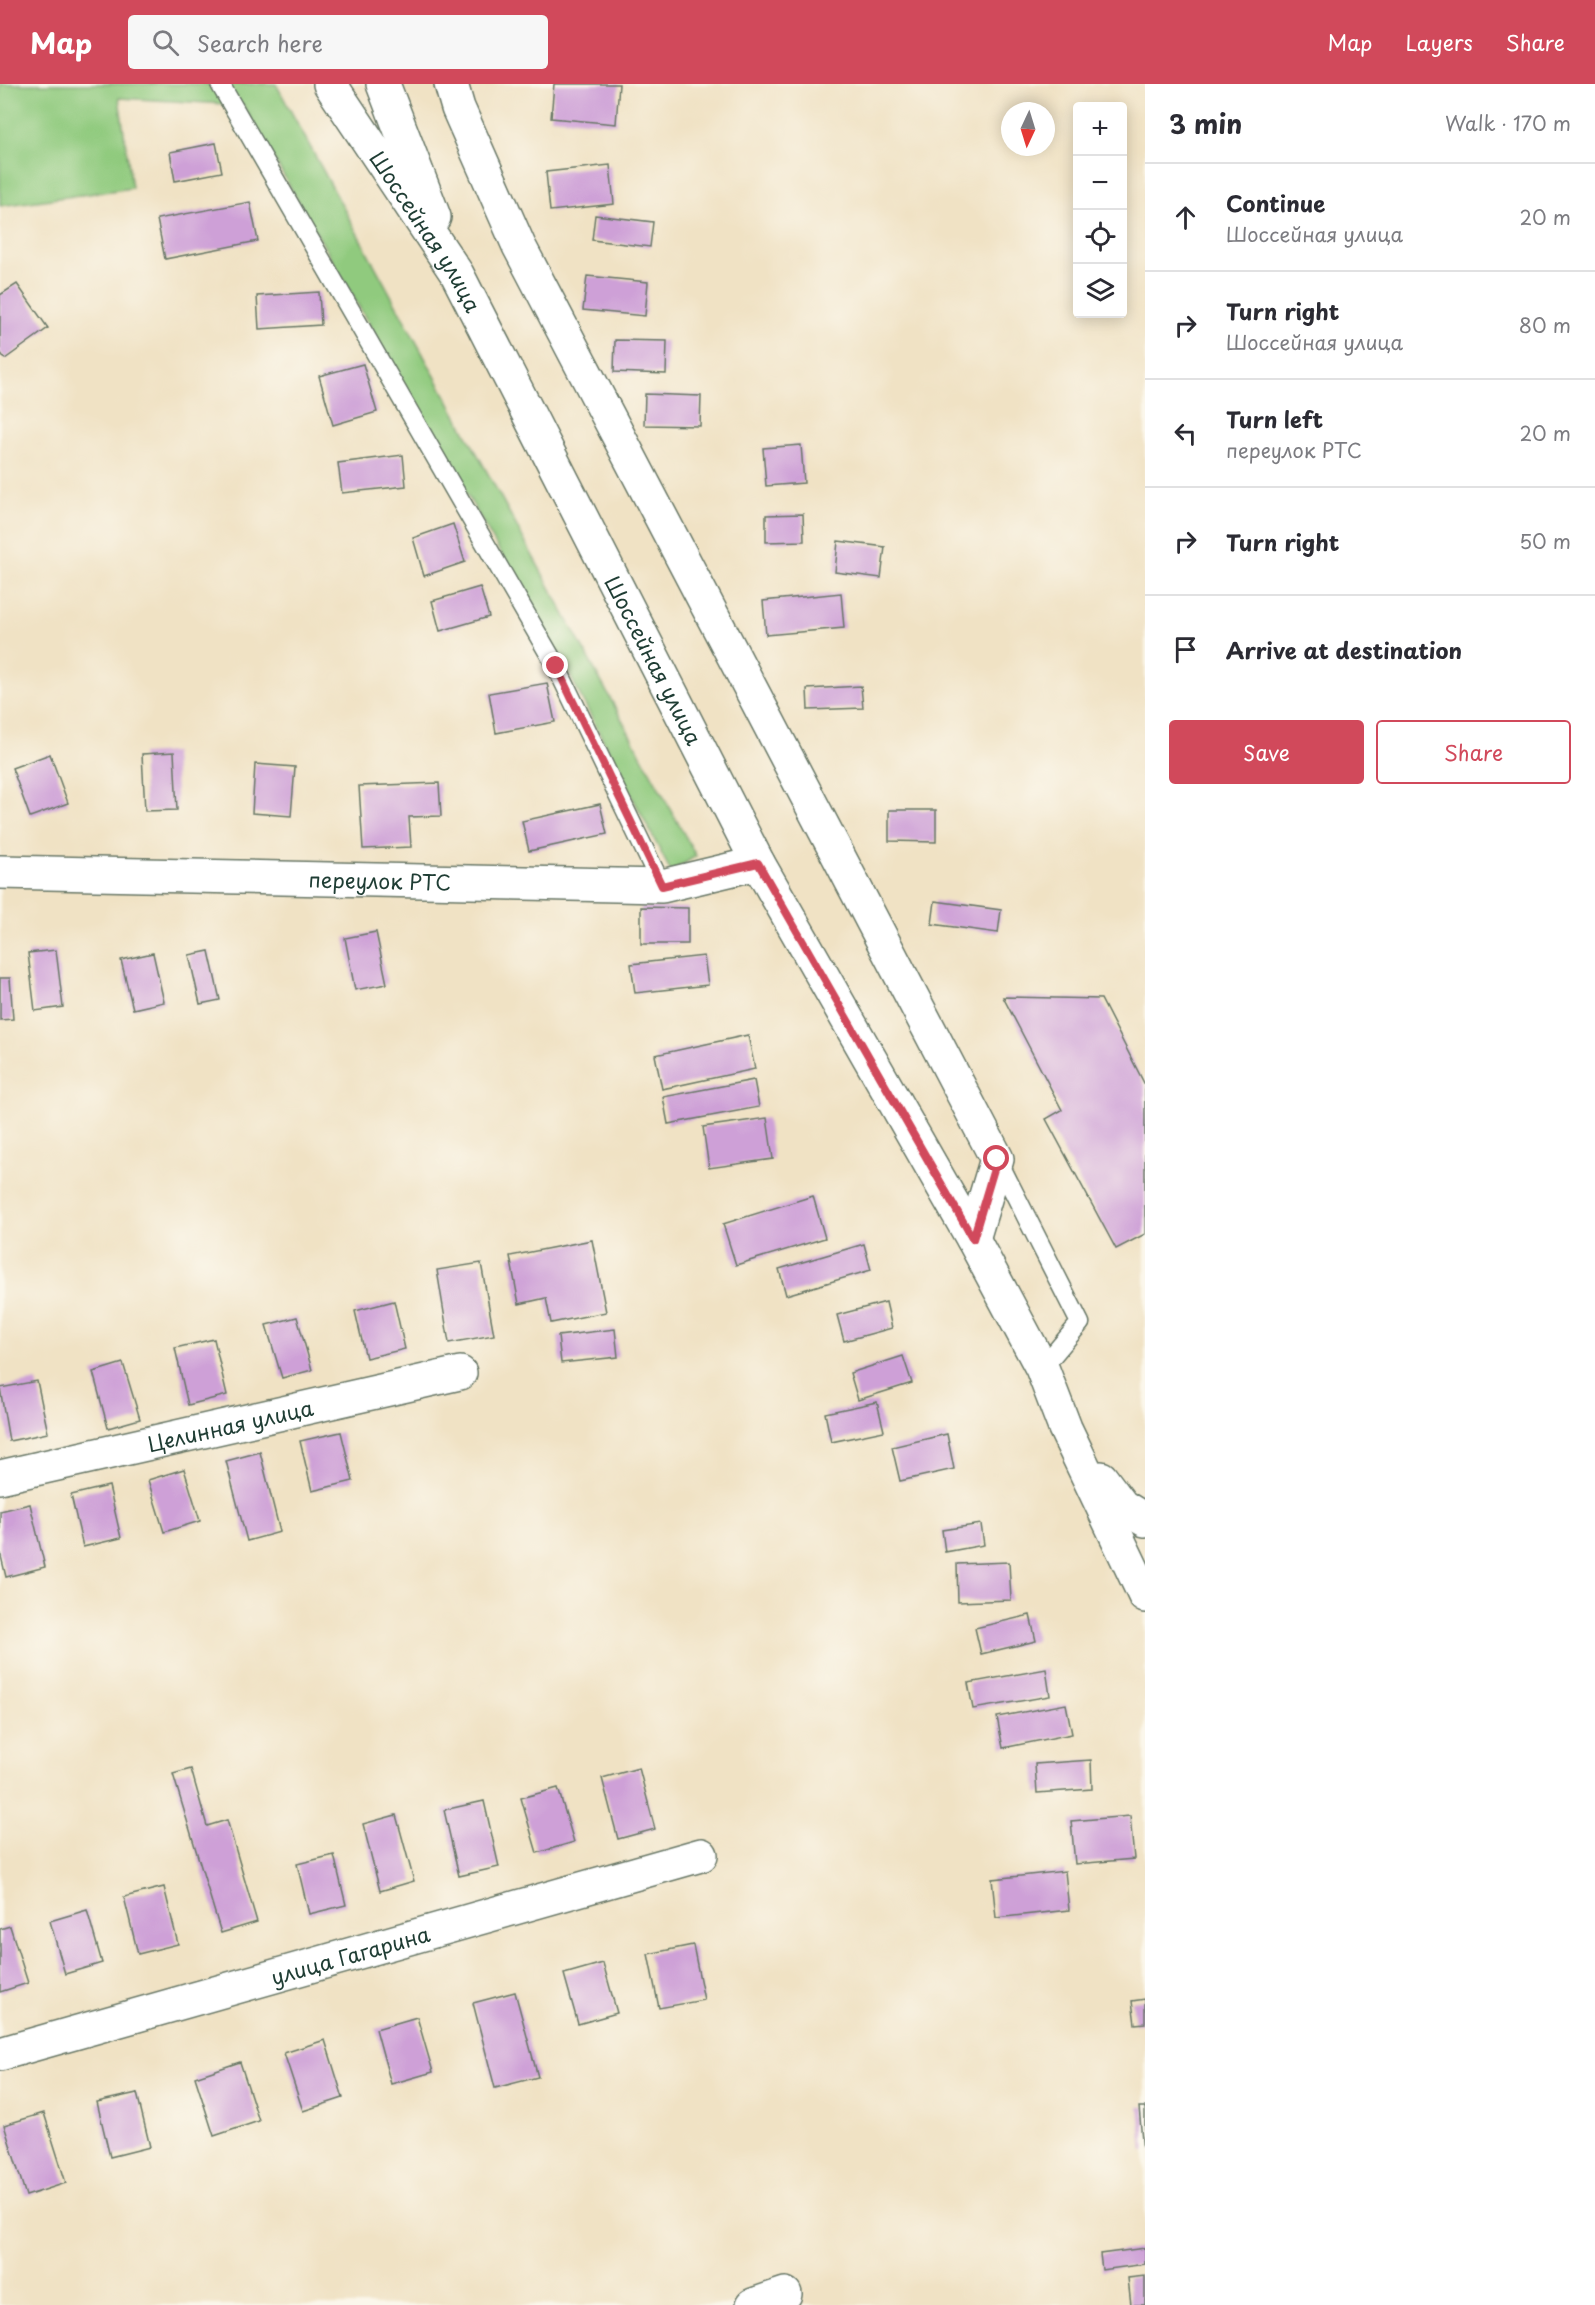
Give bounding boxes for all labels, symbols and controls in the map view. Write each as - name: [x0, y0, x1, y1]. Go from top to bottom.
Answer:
- search box: [128, 15, 548, 69]
- text: Map: [30, 21, 92, 64]
- icon: search: [149, 26, 182, 59]
- text: Search here: [197, 26, 323, 59]
- text: Map: [1328, 26, 1372, 58]
- text: Layers: [1405, 26, 1473, 58]
- text: Share: [1506, 26, 1565, 58]
- north arrow: [1001, 102, 1055, 156]
- map controls: [1073, 102, 1127, 318]
- button: +: [1073, 102, 1127, 156]
- text: 3 min: [1169, 104, 1242, 143]
- text: Walk · 170 m: [1445, 108, 1571, 138]
- street label: Шоссейная улица: [363, 144, 490, 318]
- button: −: [1073, 156, 1127, 210]
- text: Continue: [1226, 186, 1325, 219]
- icon: ahead: [1169, 201, 1202, 234]
- text: 20 m: [1519, 202, 1571, 232]
- button: locate: [1073, 210, 1127, 264]
- text: Шоссейная улица: [1226, 219, 1403, 249]
- button: layers: [1073, 264, 1127, 318]
- text: Turn right: [1226, 294, 1339, 327]
- icon: right: [1169, 309, 1202, 342]
- text: 80 m: [1519, 310, 1571, 340]
- text: Шоссейная улица: [1226, 327, 1403, 357]
- text: Turn left: [1226, 402, 1323, 435]
- icon: left: [1169, 417, 1202, 450]
- text: 20 m: [1519, 418, 1571, 448]
- text: переулок РТС: [1226, 435, 1362, 465]
- icon: right: [1169, 525, 1202, 558]
- text: Turn right: [1226, 525, 1339, 558]
- text: 50 m: [1519, 526, 1571, 556]
- street label: Шоссейная улица: [598, 570, 711, 751]
- icon: arrive: [1169, 633, 1202, 666]
- text: Arrive at destination: [1226, 633, 1462, 666]
- route end: [542, 652, 568, 678]
- button: Save: [1169, 720, 1364, 784]
- button: Share: [1376, 720, 1571, 784]
- street label: переулок РТС: [308, 863, 452, 898]
- route start: [983, 1145, 1009, 1171]
- street label: Целинная улица: [144, 1391, 317, 1459]
- street label: улица Гагарина: [267, 1917, 434, 1992]

